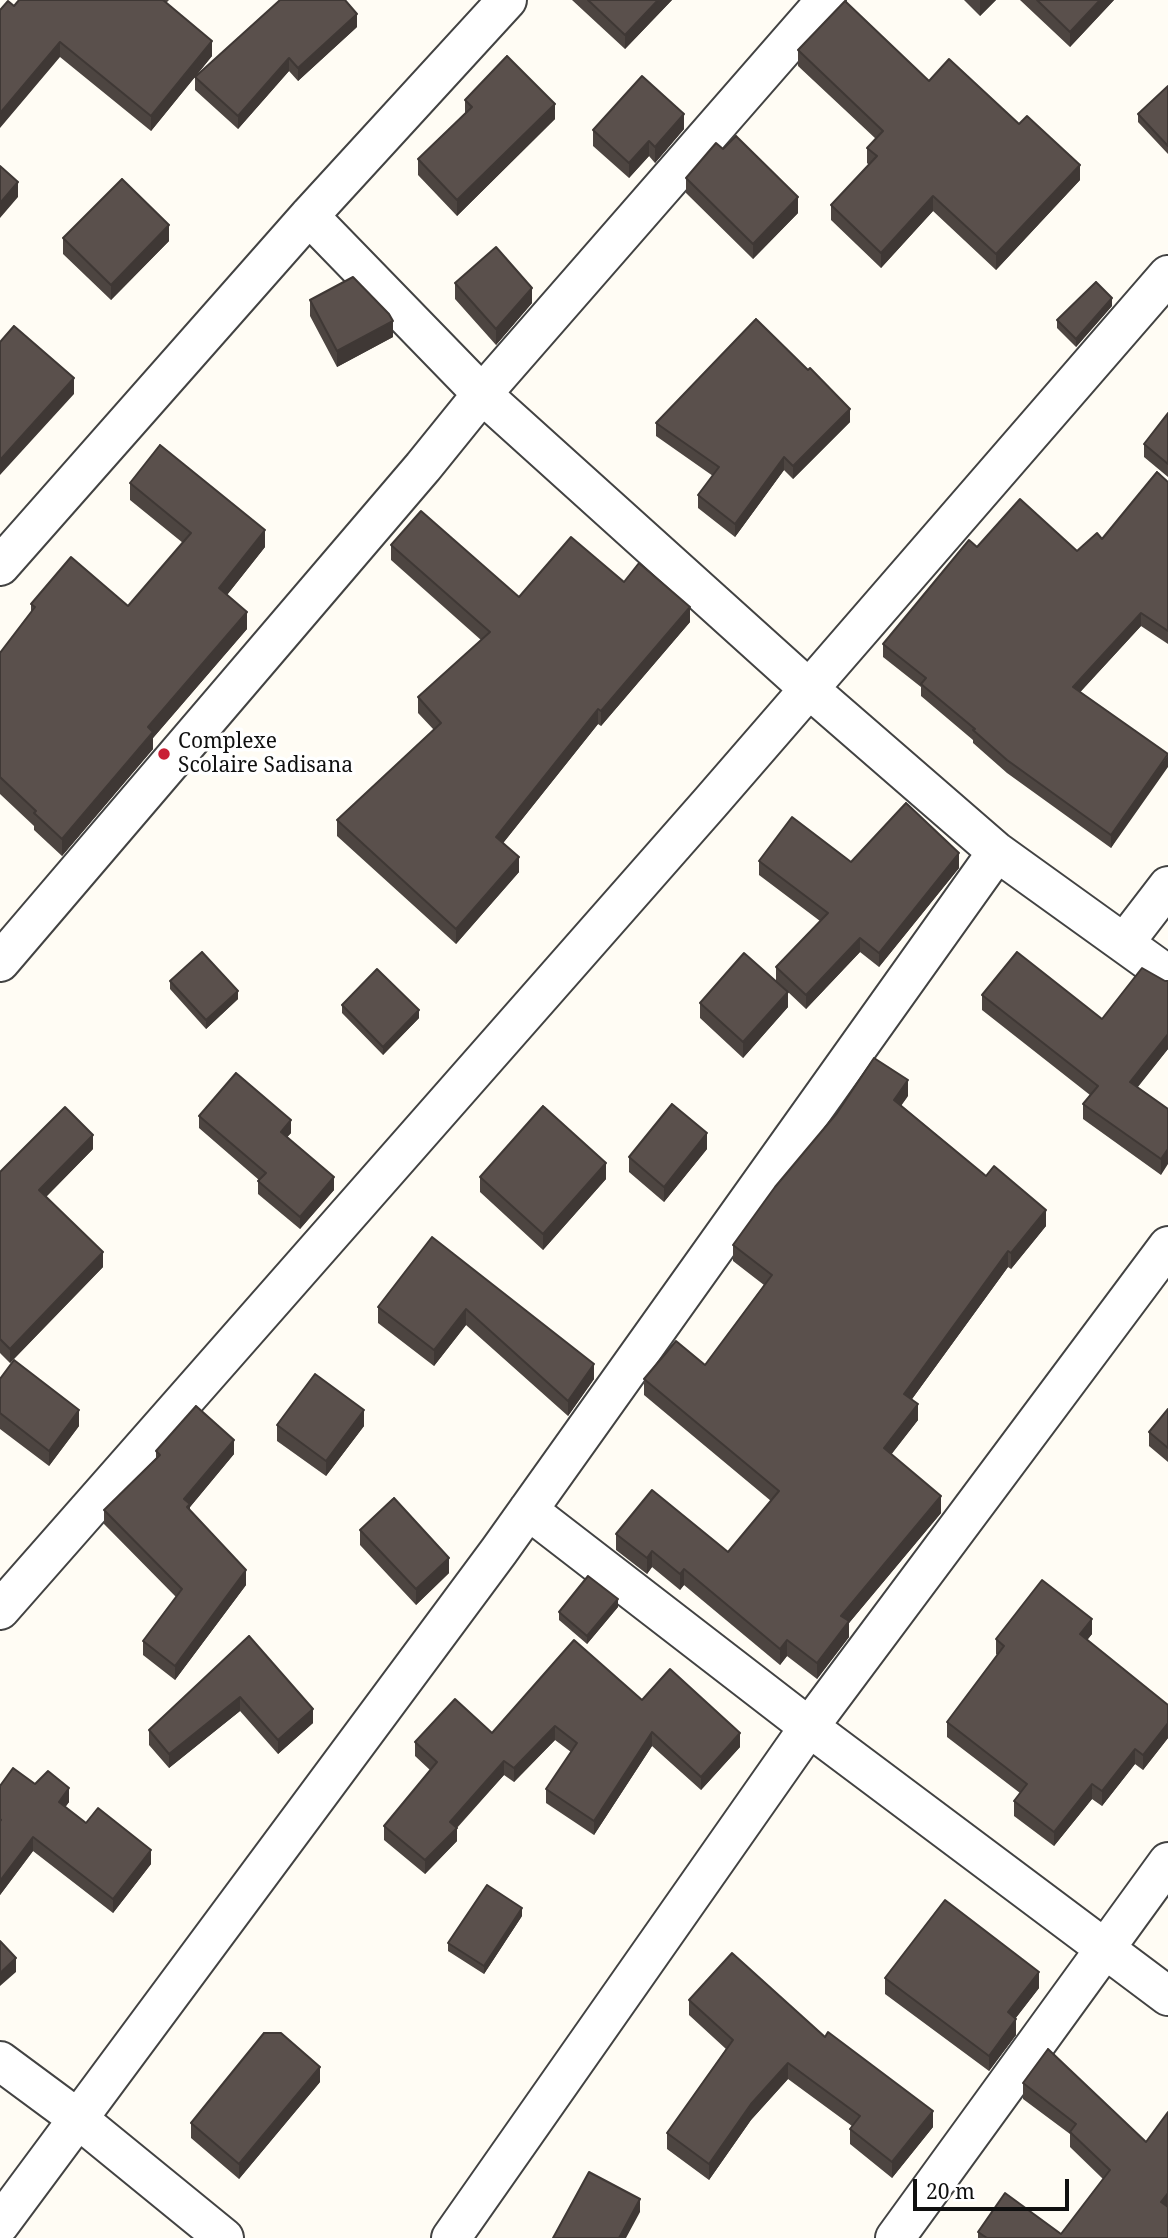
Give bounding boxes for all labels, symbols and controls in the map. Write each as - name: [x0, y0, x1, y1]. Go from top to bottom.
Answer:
- place label: Complexe Scolaire Sadisana: [178, 729, 353, 779]
- marker: Complexe Scolaire Sadisana: [156, 746, 172, 762]
- scale bar: [916, 2164, 1072, 2208]
- text: 20 m: [926, 2177, 975, 2205]

